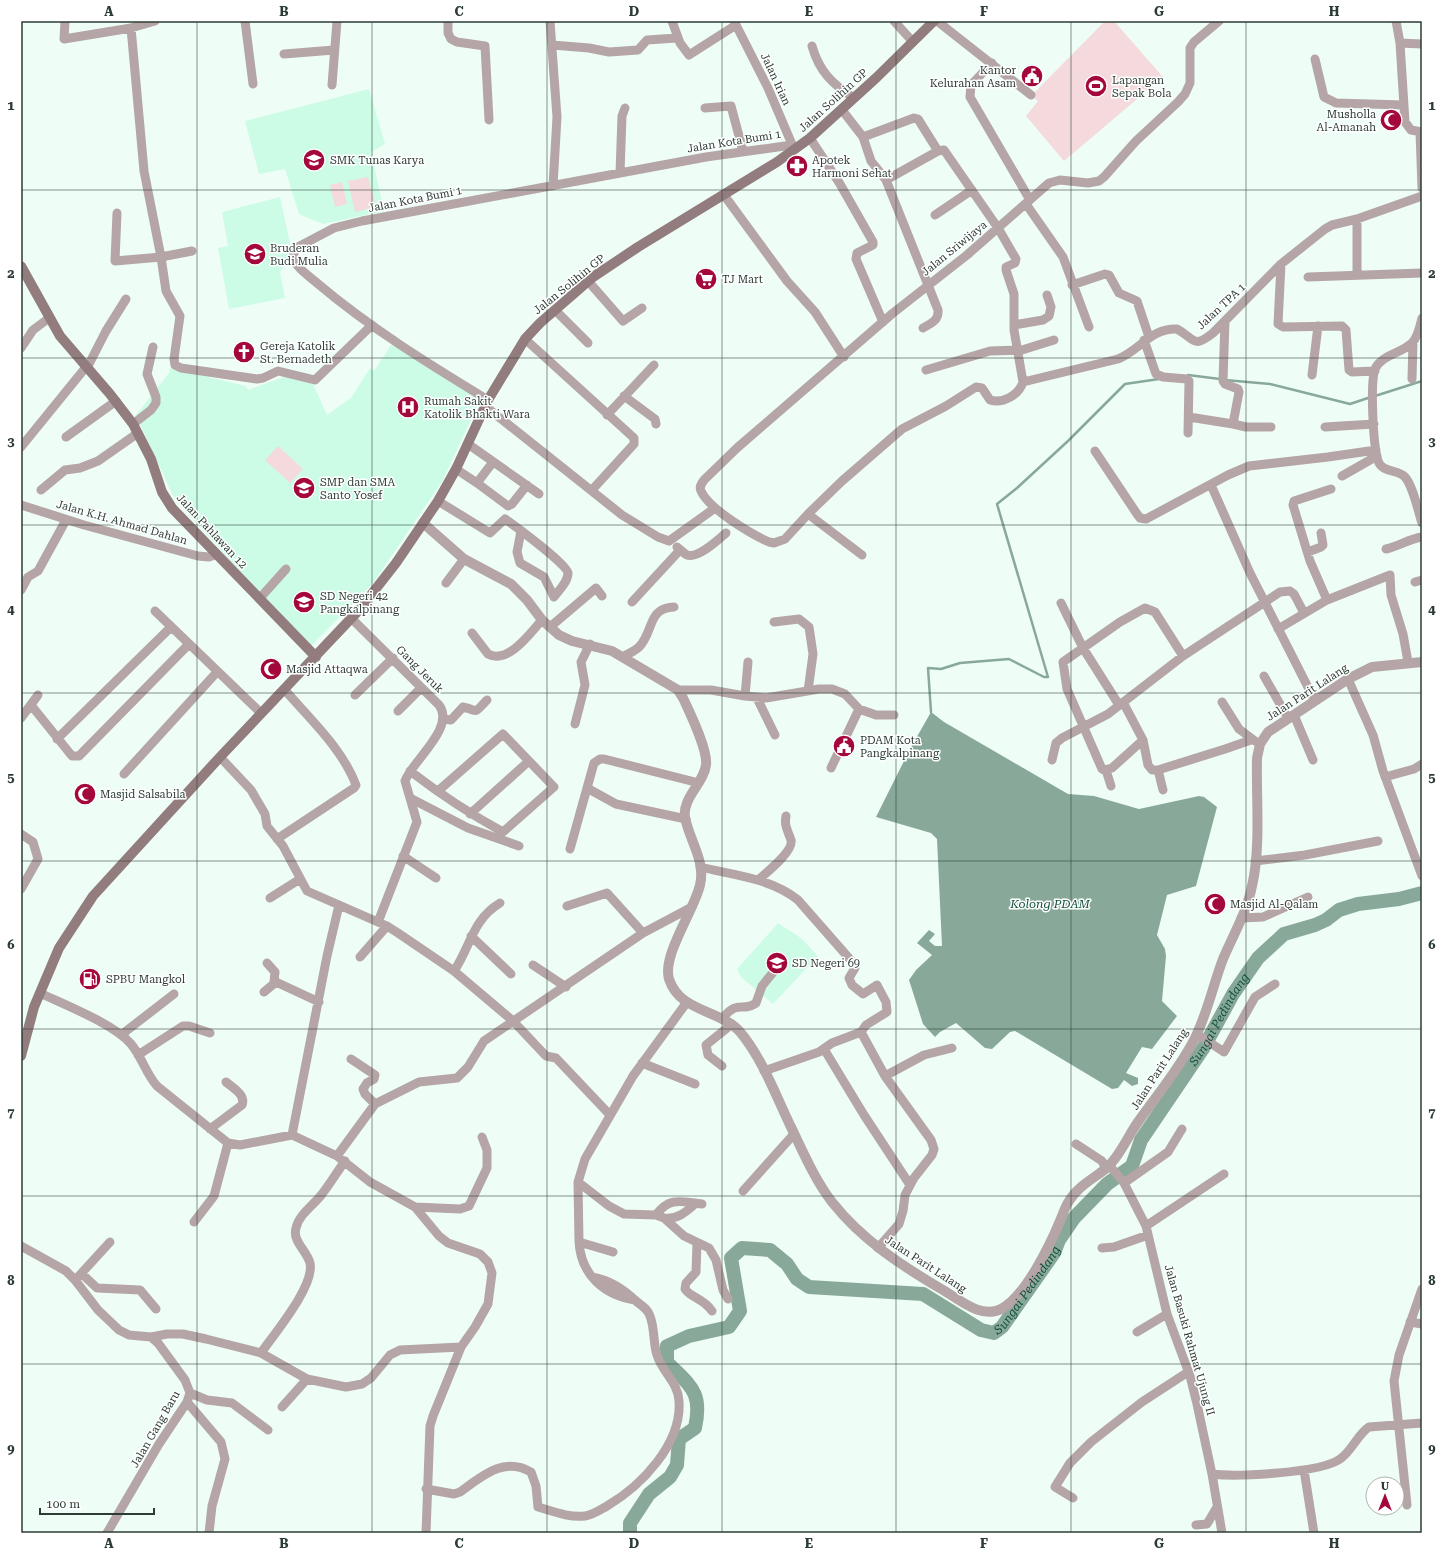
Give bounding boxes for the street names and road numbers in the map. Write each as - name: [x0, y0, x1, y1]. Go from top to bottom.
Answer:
- street label: Jalan Irian: [758, 51, 793, 107]
- street label: Jalan Solihin GP: [796, 66, 870, 135]
- street label: Jalan Kota Bumi 1: [686, 128, 782, 155]
- street label: Jalan Kota Bumi 1: [367, 184, 463, 215]
- street label: Jalan Sriwijaya: [919, 218, 989, 279]
- street label: Jalan Solihin GP: [531, 252, 608, 317]
- street label: Jalan TPA 1: [1194, 281, 1248, 332]
- street label: Jalan Pahlawan 12: [174, 491, 249, 571]
- street label: Jalan K.H. Ahmad Dahlan: [55, 498, 189, 547]
- street label: Gang Jeruk: [393, 643, 446, 696]
- street label: Jalan Parit Lalang: [1264, 661, 1351, 724]
- street label: Jalan Parit Lalang: [1128, 1026, 1191, 1112]
- street label: Jalan Parit Lalang: [883, 1233, 969, 1296]
- street label: Jalan Basuki Rahmat Ujung II: [1162, 1263, 1217, 1417]
- street label: Jalan Gang Baru: [128, 1388, 183, 1470]

